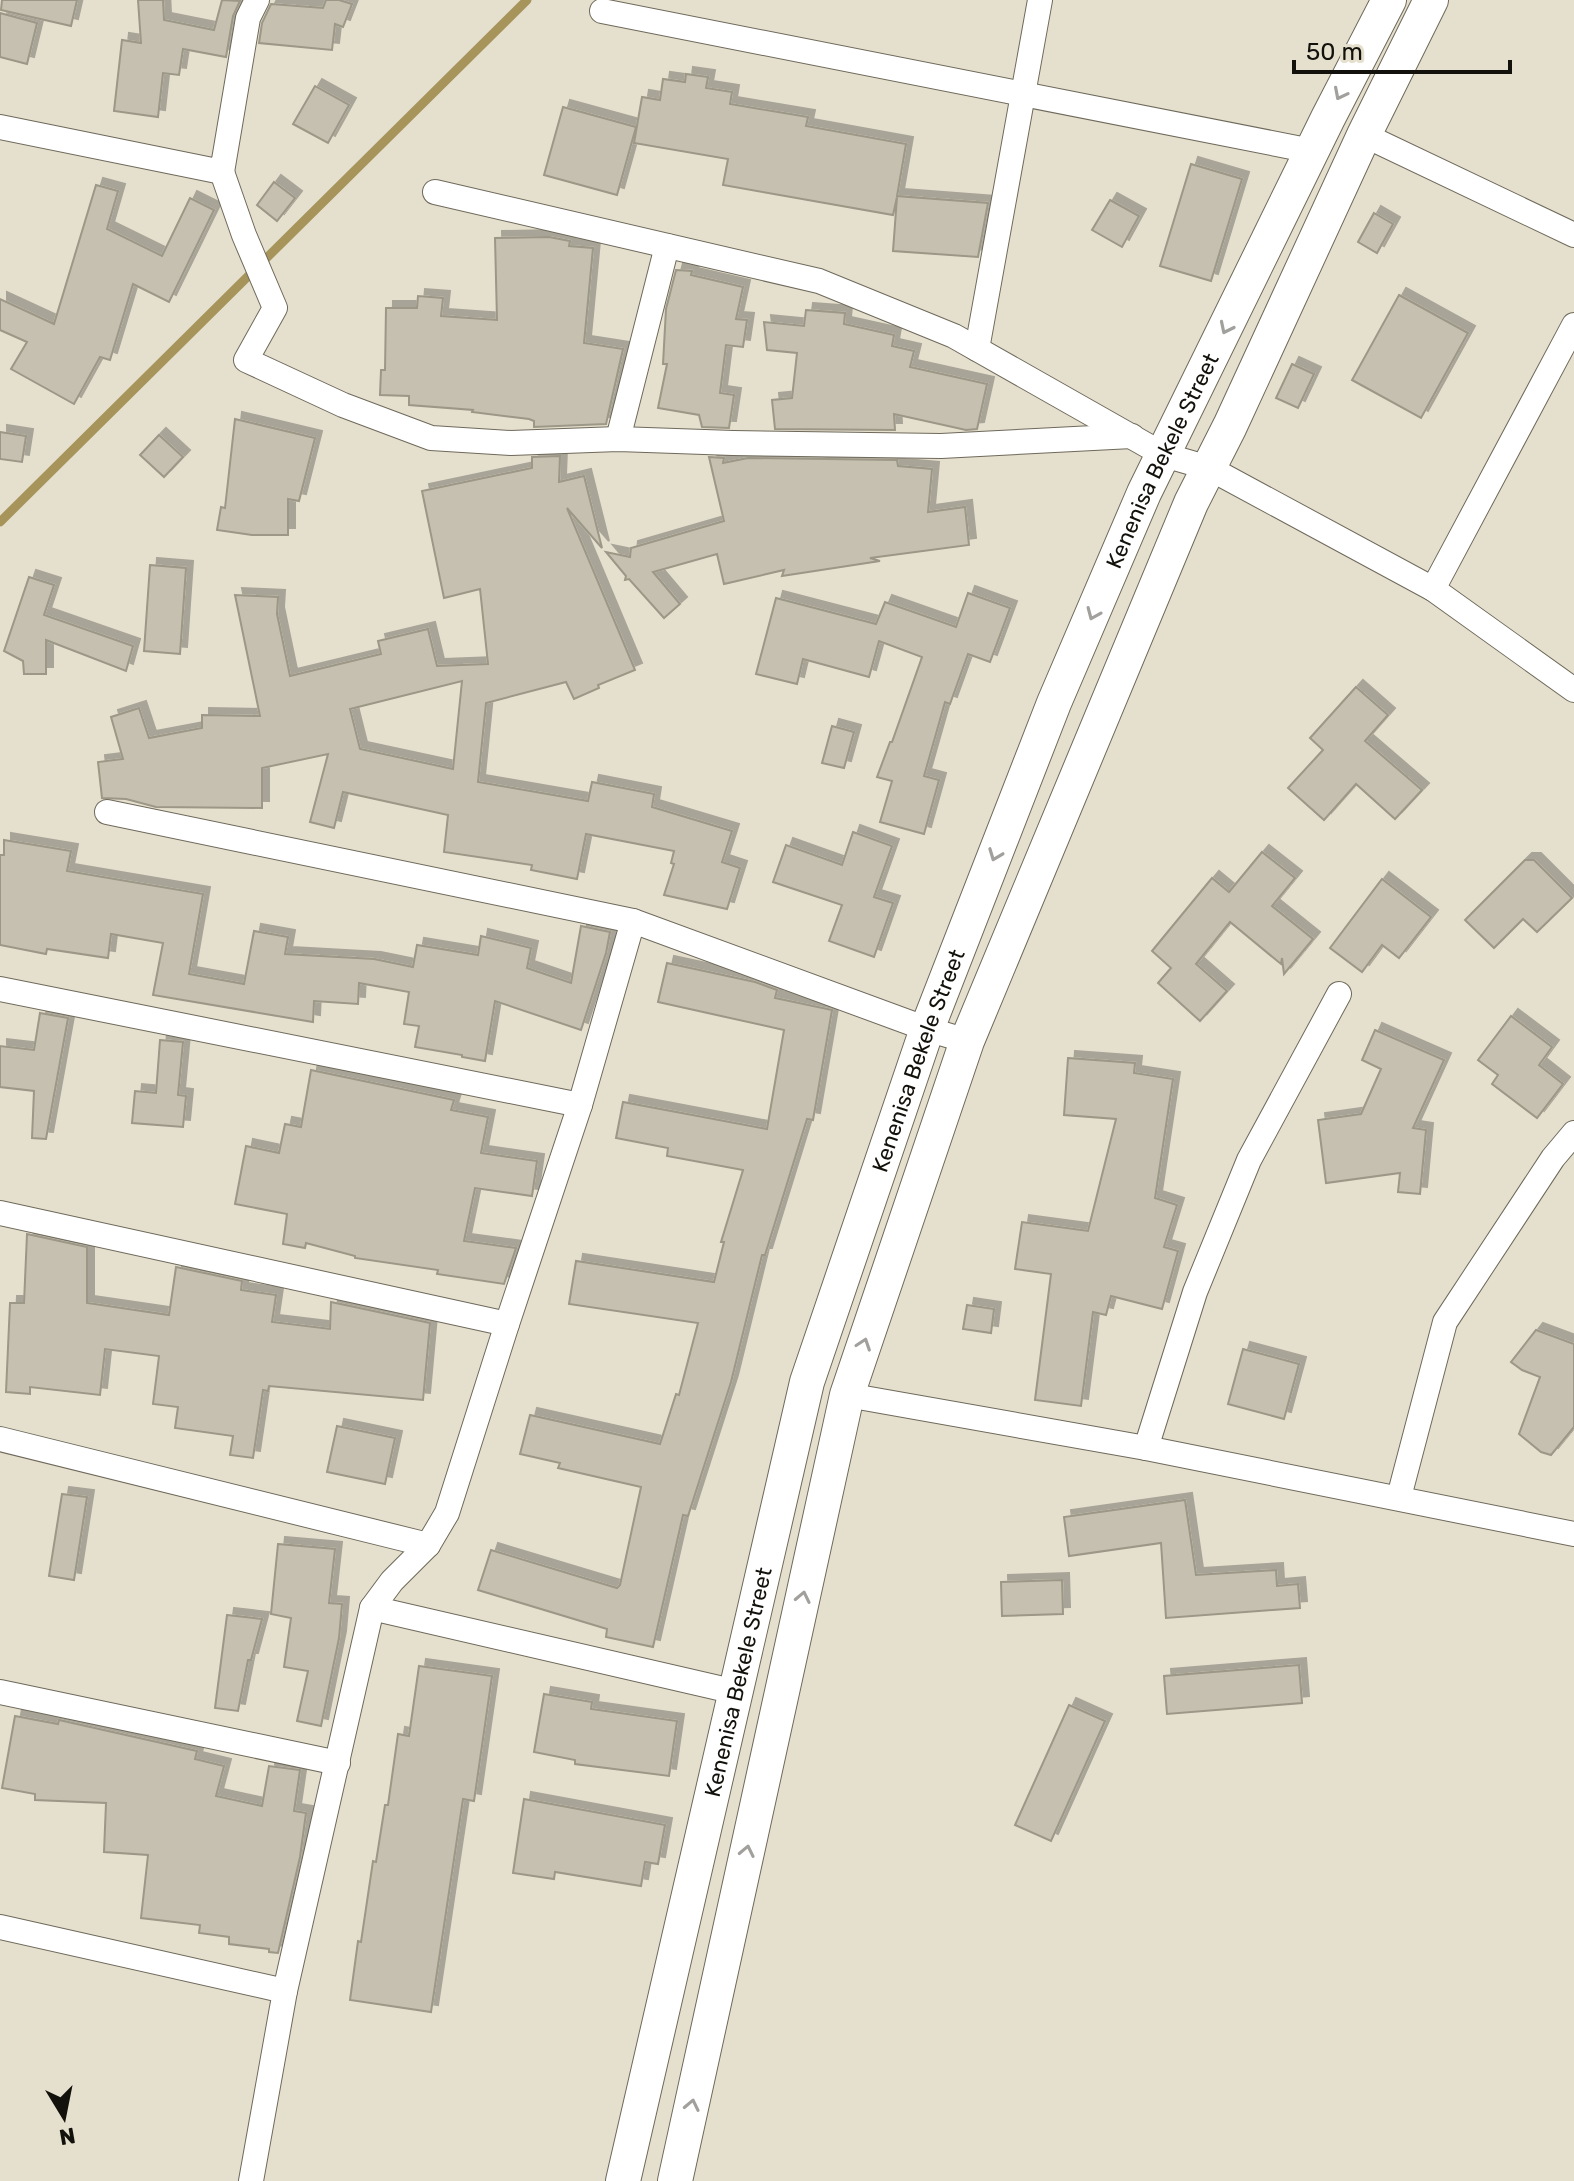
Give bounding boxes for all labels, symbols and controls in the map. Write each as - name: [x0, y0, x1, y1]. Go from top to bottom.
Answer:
- scale bar: [1294, 24, 1510, 74]
- text: 50 m: [1306, 38, 1363, 66]
- one-way arrow: [1335, 86, 1350, 101]
- one-way arrow: [1221, 319, 1236, 334]
- street label: Kenenisa Bekele Street: [1100, 348, 1224, 572]
- one-way arrow: [1086, 606, 1102, 620]
- one-way arrow: [988, 847, 1005, 861]
- street label: Kenenisa Bekele Street: [866, 945, 970, 1176]
- one-way arrow: [855, 1338, 871, 1352]
- street label: Kenenisa Bekele Street: [698, 1564, 778, 1800]
- one-way arrow: [794, 1591, 811, 1604]
- one-way arrow: [738, 1845, 755, 1858]
- north arrow: [24, 2077, 104, 2157]
- one-way arrow: [683, 2098, 700, 2112]
- text: N: [57, 2122, 78, 2151]

